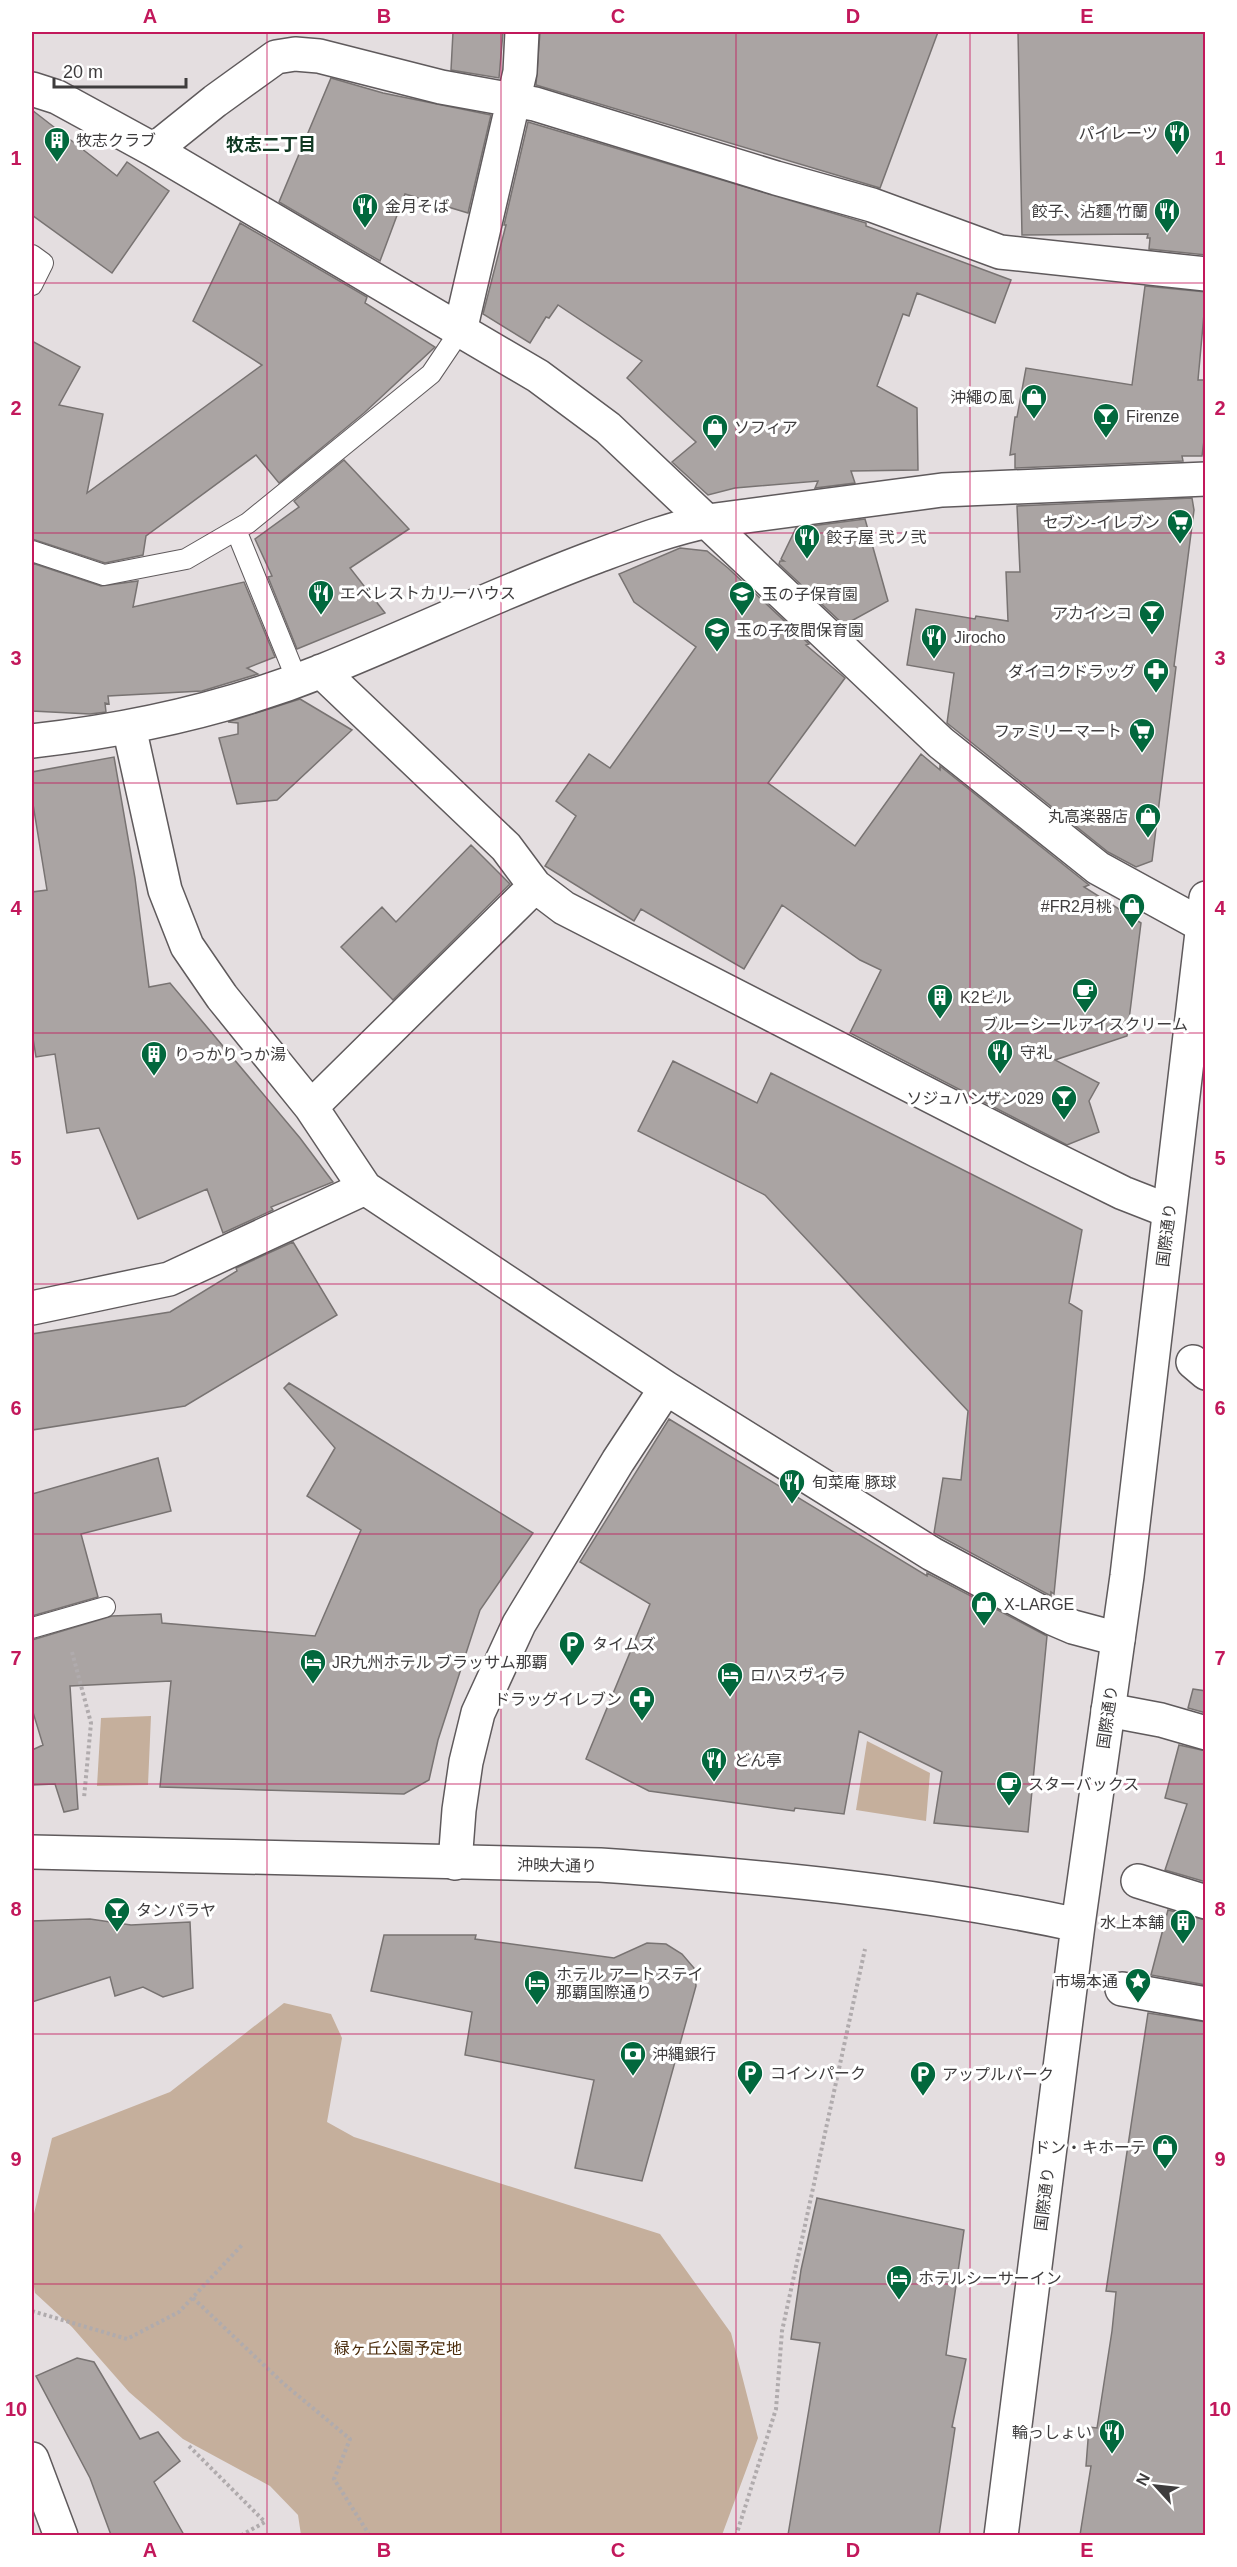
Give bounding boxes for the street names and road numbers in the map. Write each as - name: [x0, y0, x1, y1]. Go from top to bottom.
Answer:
- street label: 国際通り: [1154, 1202, 1179, 1268]
- street label: 国際通り: [1095, 1684, 1120, 1750]
- street label: 沖映大通り: [517, 1856, 597, 1875]
- street label: 国際通り: [1032, 2166, 1057, 2232]

